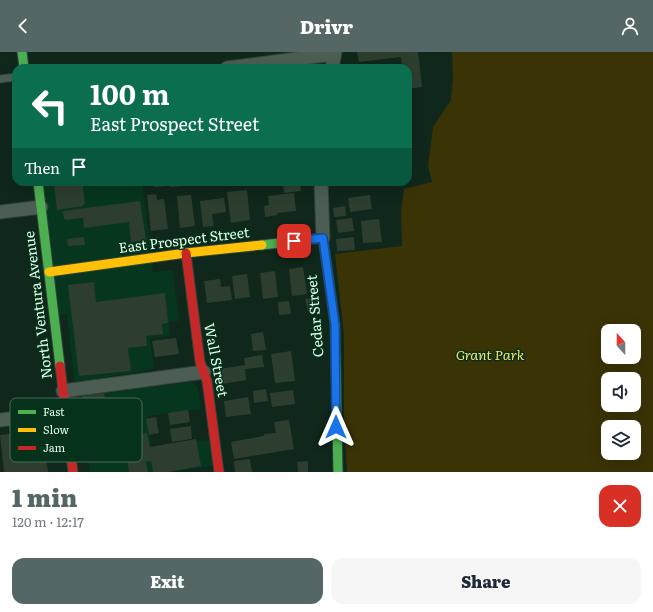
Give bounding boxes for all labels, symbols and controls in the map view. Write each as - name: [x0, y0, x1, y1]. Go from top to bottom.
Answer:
- text: Drivr: [300, 13, 353, 40]
- icon: back: [12, 15, 34, 37]
- icon: person: [619, 15, 641, 37]
- text: 100 m: [90, 72, 170, 114]
- icon: left: [24, 80, 76, 132]
- text: East Prospect Street: [90, 110, 259, 137]
- text: Then: [24, 156, 60, 179]
- icon: arrive: [68, 156, 90, 178]
- street label: East Prospect Street: [117, 221, 251, 257]
- pin: [277, 224, 311, 258]
- street label: North Ventura Avenue: [18, 230, 56, 380]
- icon: arrive: [283, 230, 305, 252]
- street label: Cedar Street: [300, 274, 328, 358]
- street label: Wall Street: [200, 321, 234, 399]
- north arrow: [601, 324, 641, 364]
- map controls: [601, 324, 641, 460]
- park label: Grant Park: [456, 344, 525, 364]
- button: sound: [601, 372, 641, 412]
- legend: [10, 398, 142, 462]
- text: Fast: [43, 403, 65, 419]
- position arrow: [315, 406, 357, 448]
- button: layers: [601, 420, 641, 460]
- text: Slow: [43, 421, 69, 437]
- text: Jam: [43, 439, 66, 455]
- text: 1 min: [12, 479, 77, 514]
- button: close: [599, 485, 641, 527]
- text: 120 m · 12:17: [12, 512, 84, 531]
- button: Exit: [12, 558, 323, 604]
- button: Share: [331, 558, 641, 604]

